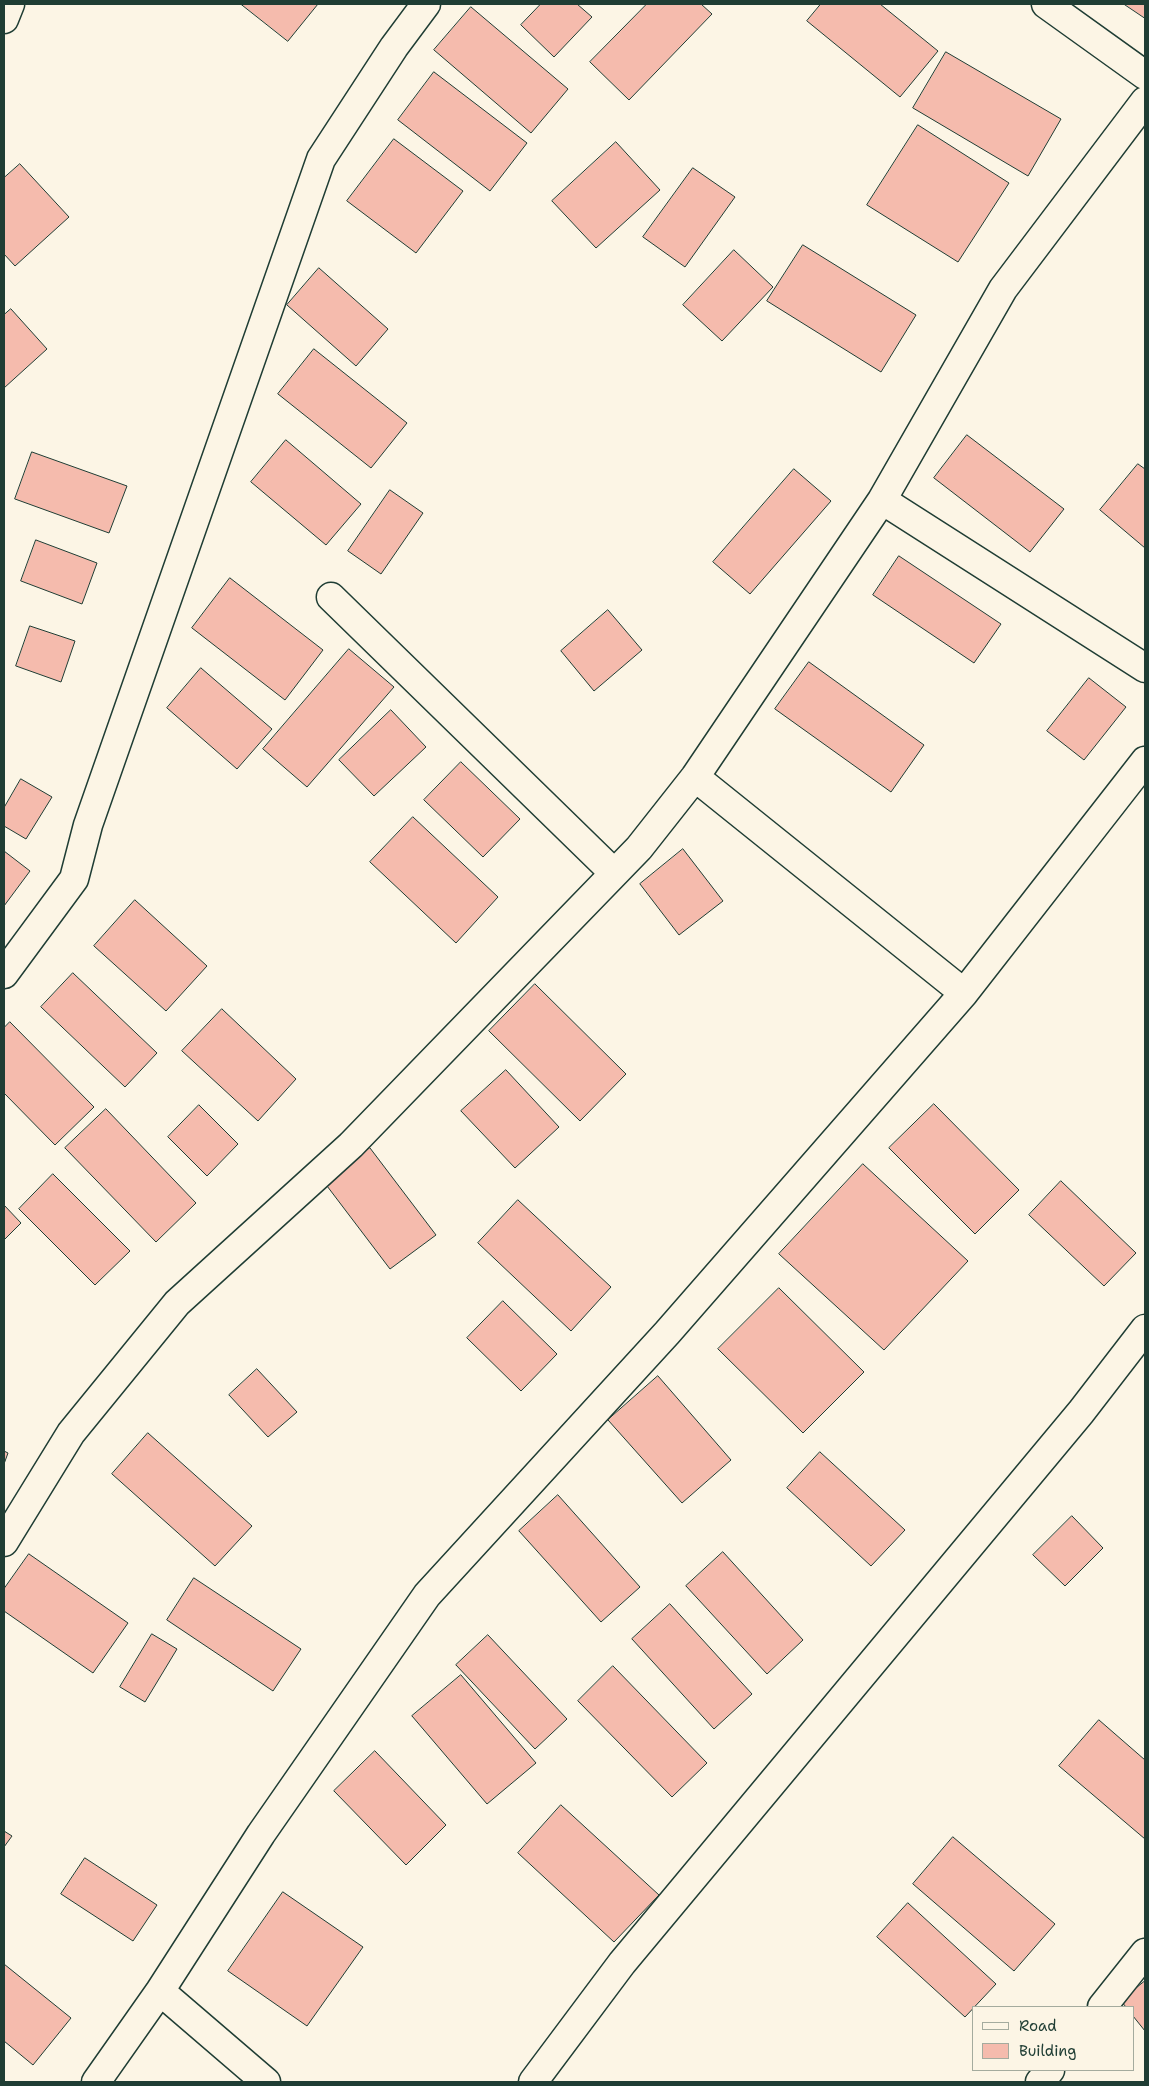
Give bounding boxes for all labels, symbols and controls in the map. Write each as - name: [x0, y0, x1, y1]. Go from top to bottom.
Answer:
- legend: [972, 2006, 1134, 2071]
- text: Road: [1019, 2016, 1057, 2036]
- text: Building: [1019, 2041, 1076, 2061]

